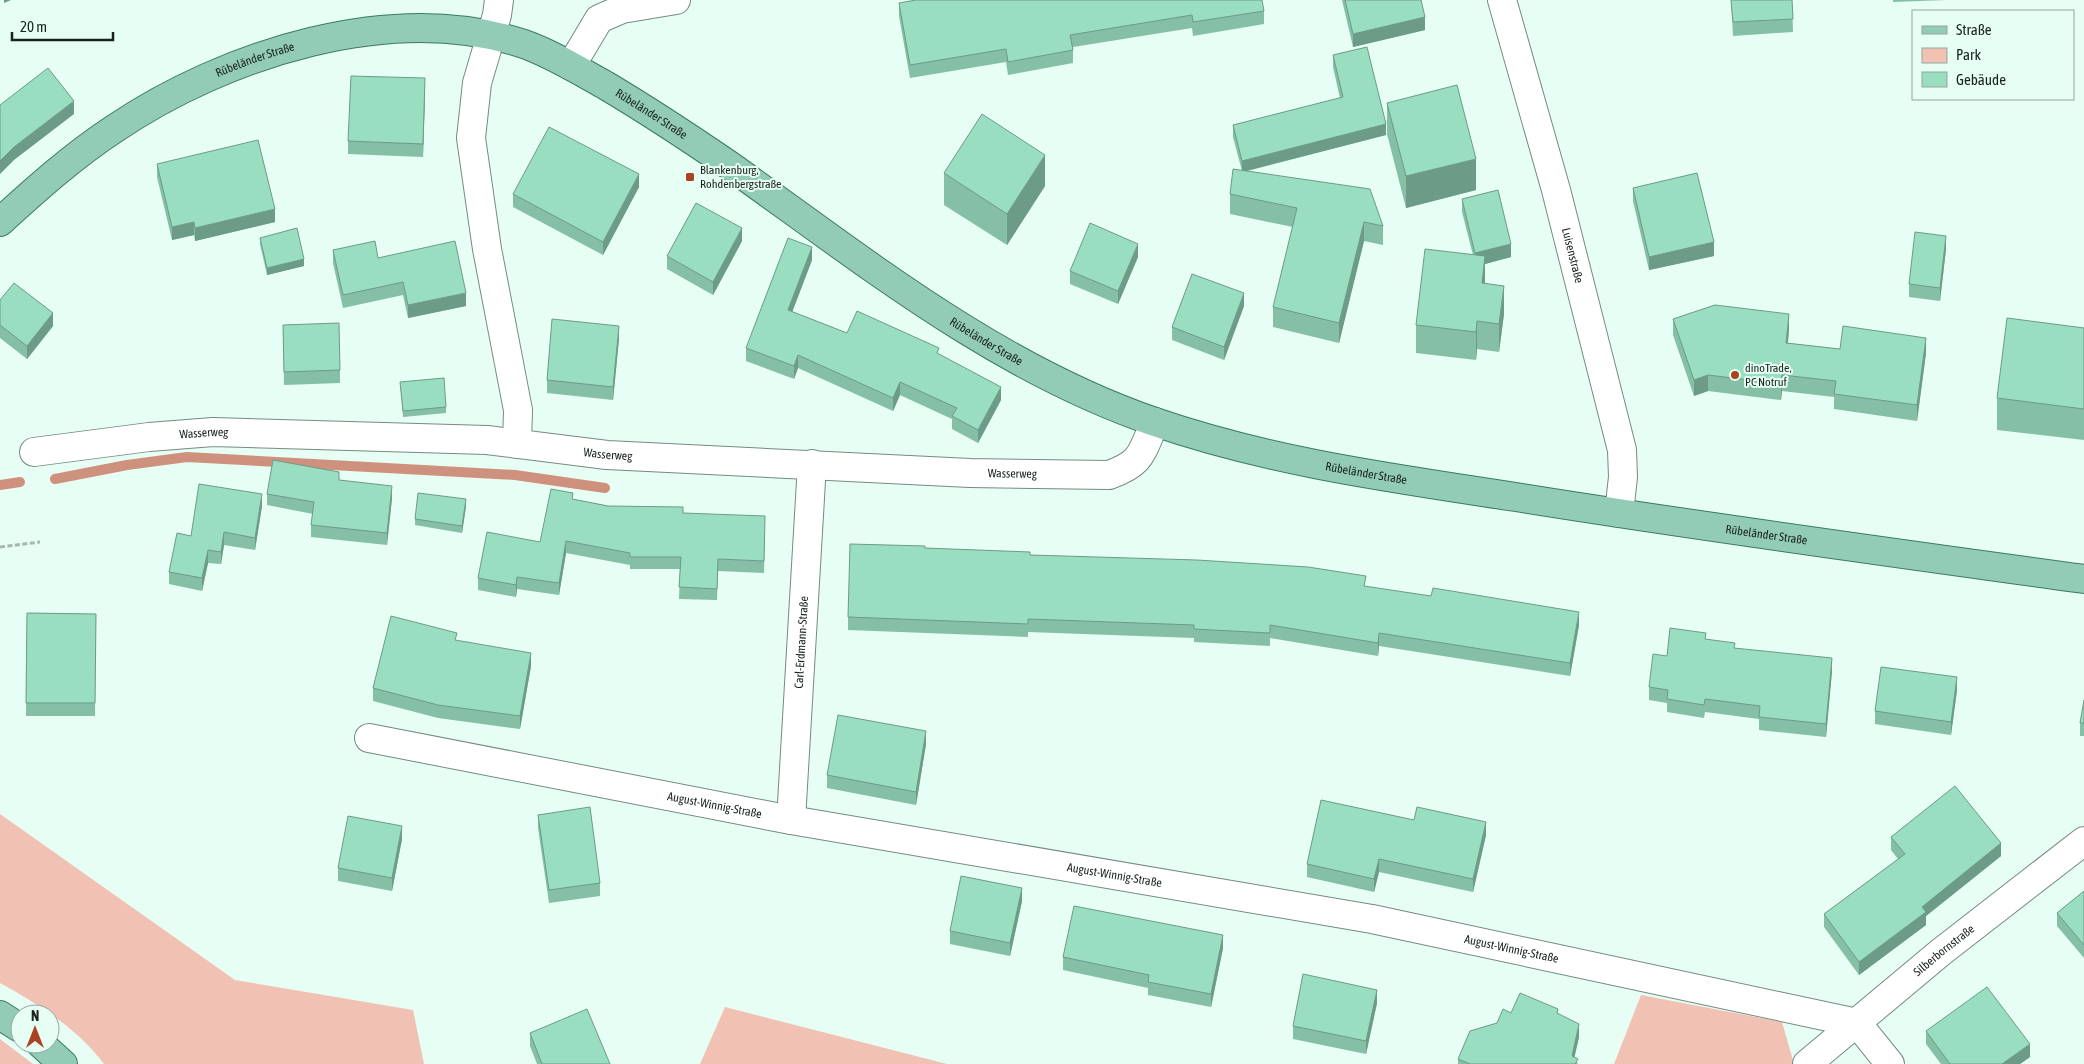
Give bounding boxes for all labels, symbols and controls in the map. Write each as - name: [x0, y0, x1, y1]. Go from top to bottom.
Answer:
- scale bar: [12, 10, 114, 42]
- legend: [1912, 10, 2074, 100]
- text: 20 m: [20, 18, 47, 35]
- text: Straße: [1956, 21, 1992, 38]
- street label: Rübeländer Straße: [214, 40, 296, 80]
- text: Park: [1956, 46, 1981, 63]
- text: Gebäude: [1956, 71, 2006, 88]
- street label: Rübeländer Straße: [613, 86, 690, 142]
- place label: Blankenburg, Rohdenbergstraße: [700, 163, 782, 191]
- marker: Blankenburg, Rohdenbergstraße: [684, 171, 696, 183]
- street label: Luisenstraße: [1559, 226, 1586, 284]
- street label: Rübeländer Straße: [947, 315, 1025, 369]
- place label: dinoTrade, PC Notruf: [1745, 361, 1792, 389]
- marker: dinoTrade, PC Notruf: [1729, 369, 1741, 381]
- street label: Wasserweg: [179, 425, 229, 442]
- street label: Wasserweg: [583, 445, 633, 463]
- street label: Rübeländer Straße: [1324, 459, 1408, 487]
- street label: Wasserweg: [988, 466, 1038, 481]
- street label: Rübeländer Straße: [1725, 522, 1808, 548]
- street label: Carl-Erdmann-Straße: [792, 596, 811, 689]
- street label: August-Winnig-Straße: [666, 789, 763, 821]
- street label: August-Winnig-Straße: [1066, 860, 1163, 890]
- street label: Silberbornstraße: [1911, 922, 1977, 979]
- street label: August-Winnig-Straße: [1463, 932, 1560, 966]
- north arrow: [10, 1004, 60, 1054]
- text: N: [31, 1008, 39, 1024]

